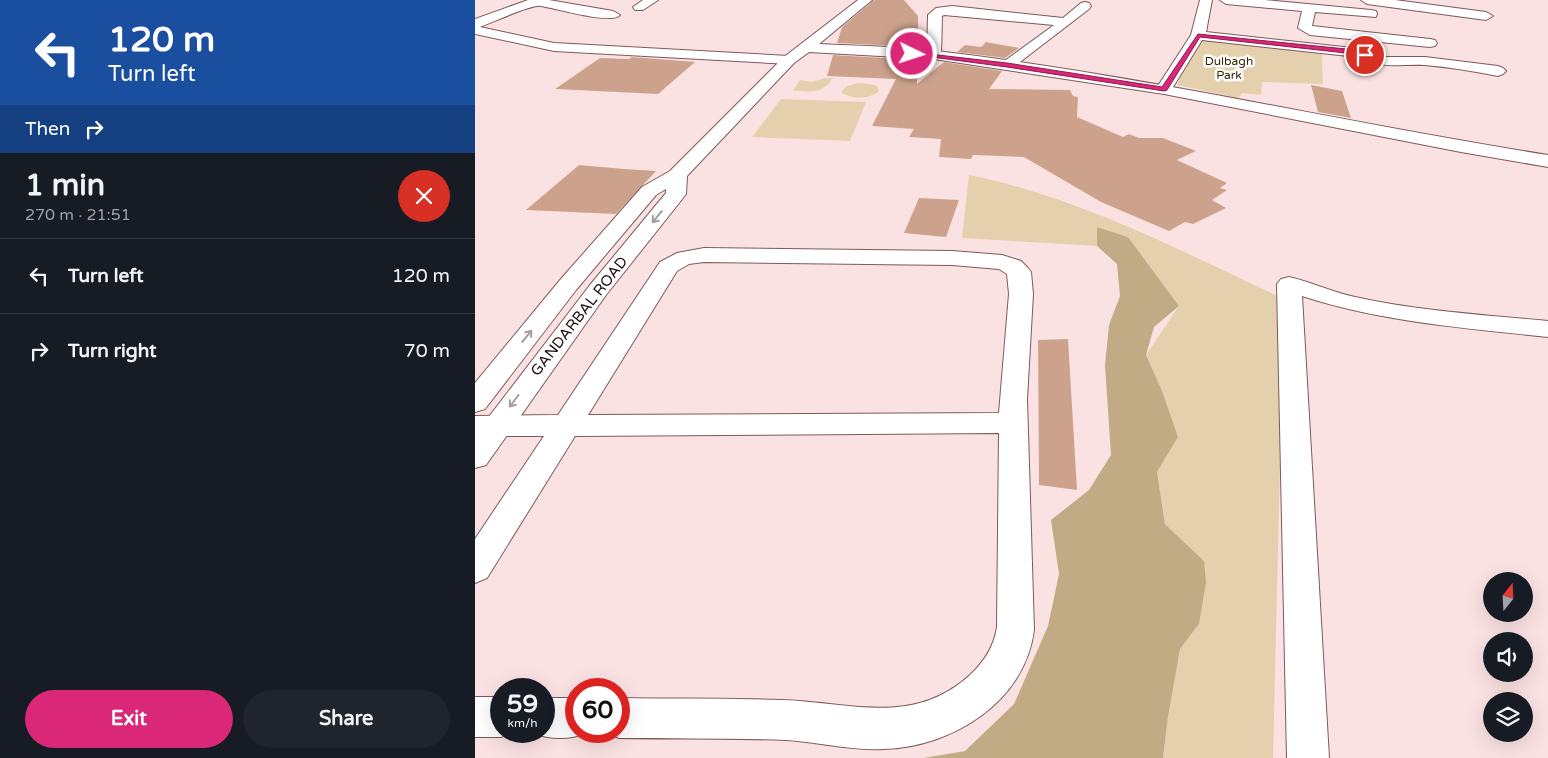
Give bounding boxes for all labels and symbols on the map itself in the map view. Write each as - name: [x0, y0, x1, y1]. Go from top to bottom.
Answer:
- position arrow: [885, 27, 937, 79]
- pin: [1344, 34, 1386, 76]
- park label: Dulbagh Park: [1205, 54, 1253, 82]
- one-way arrow: [651, 210, 662, 223]
- street label: GANDARBAL ROAD: [527, 253, 631, 379]
- one-way arrow: [522, 330, 533, 343]
- one-way arrow: [509, 394, 520, 407]
- north arrow: [1483, 572, 1533, 622]
- speed limit sign: 60: [565, 678, 630, 743]

